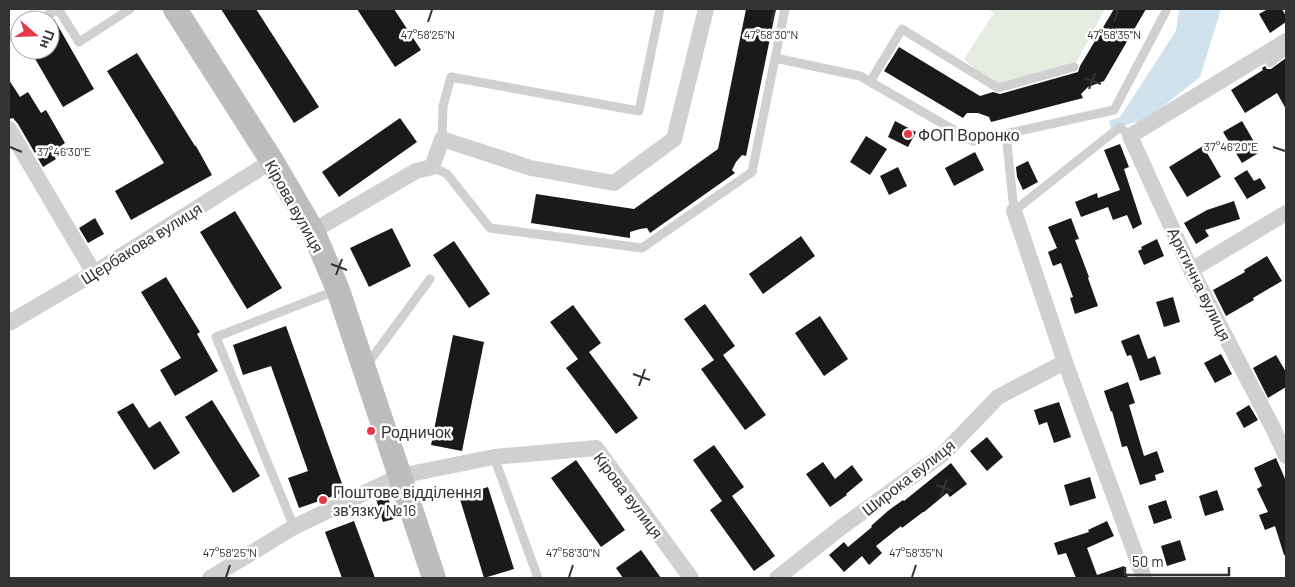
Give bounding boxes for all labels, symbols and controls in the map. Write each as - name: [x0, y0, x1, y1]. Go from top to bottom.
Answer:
- north arrow: [10, 10, 60, 60]
- text: 47°58'25"N: [401, 27, 455, 41]
- text: 47°58'30"N: [744, 27, 798, 41]
- text: 47°58'35"N: [1087, 27, 1141, 41]
- text: Пн: [37, 28, 59, 51]
- place label: ФОП Воронко: [918, 125, 1020, 144]
- marker: ФОП Воронко: [902, 128, 914, 140]
- text: 37°46'20"E: [1204, 139, 1258, 153]
- text: 37°46'30"E: [37, 144, 91, 158]
- street label: Кірова вулиця: [262, 156, 328, 256]
- street label: Щербакова вулиця: [77, 198, 205, 288]
- street label: Арктична вулиця: [1164, 224, 1236, 344]
- place label: Родничок: [381, 422, 452, 441]
- marker: Родничок: [365, 425, 377, 437]
- street label: Широка вулиця: [858, 435, 958, 519]
- street label: Кірова вулиця: [590, 448, 668, 542]
- place label: Поштове відділення зв'язку №16: [333, 482, 482, 519]
- marker: Поштове відділення зв'язку №16: [317, 494, 329, 506]
- scale bar: [1125, 544, 1229, 576]
- text: 47°58'25"N: [203, 545, 257, 559]
- text: 47°58'30"N: [546, 545, 600, 559]
- text: 47°58'35"N: [889, 545, 943, 559]
- text: 50 m: [1132, 552, 1164, 570]

